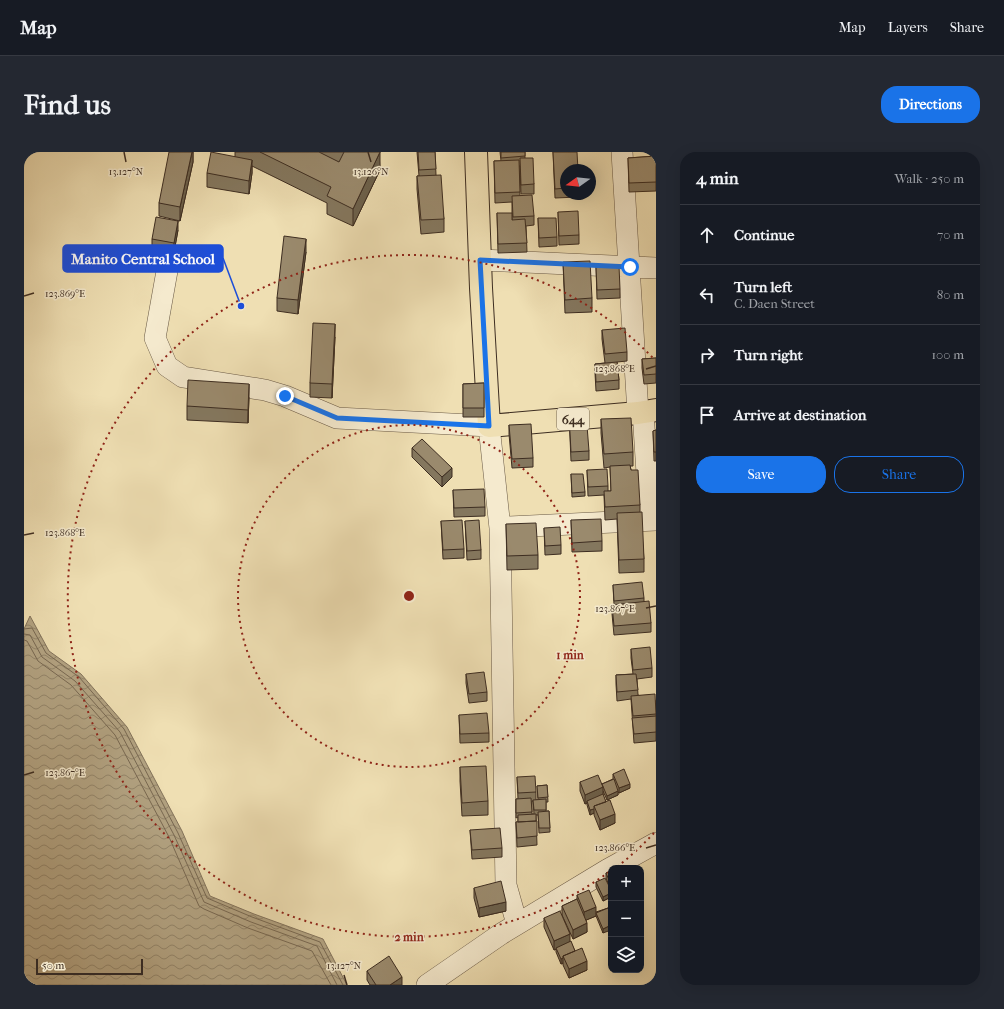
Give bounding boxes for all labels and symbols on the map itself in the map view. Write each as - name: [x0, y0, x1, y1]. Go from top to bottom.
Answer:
- north arrow: [560, 164, 596, 200]
- text: 13.127°N: [109, 166, 144, 178]
- text: 13.126°N: [354, 166, 389, 178]
- callout: Manito Central School: [63, 245, 223, 272]
- text: Manito Central School: [70, 250, 216, 268]
- route start: [621, 258, 639, 276]
- text: 123.869°E: [45, 288, 85, 300]
- text: 123.868°E: [595, 363, 635, 375]
- route end: [276, 387, 294, 405]
- road number: 644: [557, 408, 589, 430]
- text: 123.868°E: [45, 527, 85, 539]
- centre of rings: [402, 589, 416, 603]
- text: 123.867°E: [595, 603, 635, 615]
- text: 1 min: [556, 648, 585, 662]
- text: 123.867°E: [45, 767, 85, 779]
- text: 123.866°E: [595, 842, 635, 854]
- text: 2 min: [394, 930, 425, 944]
- scale bar: [36, 957, 143, 976]
- text: 13.127°N: [327, 960, 362, 972]

